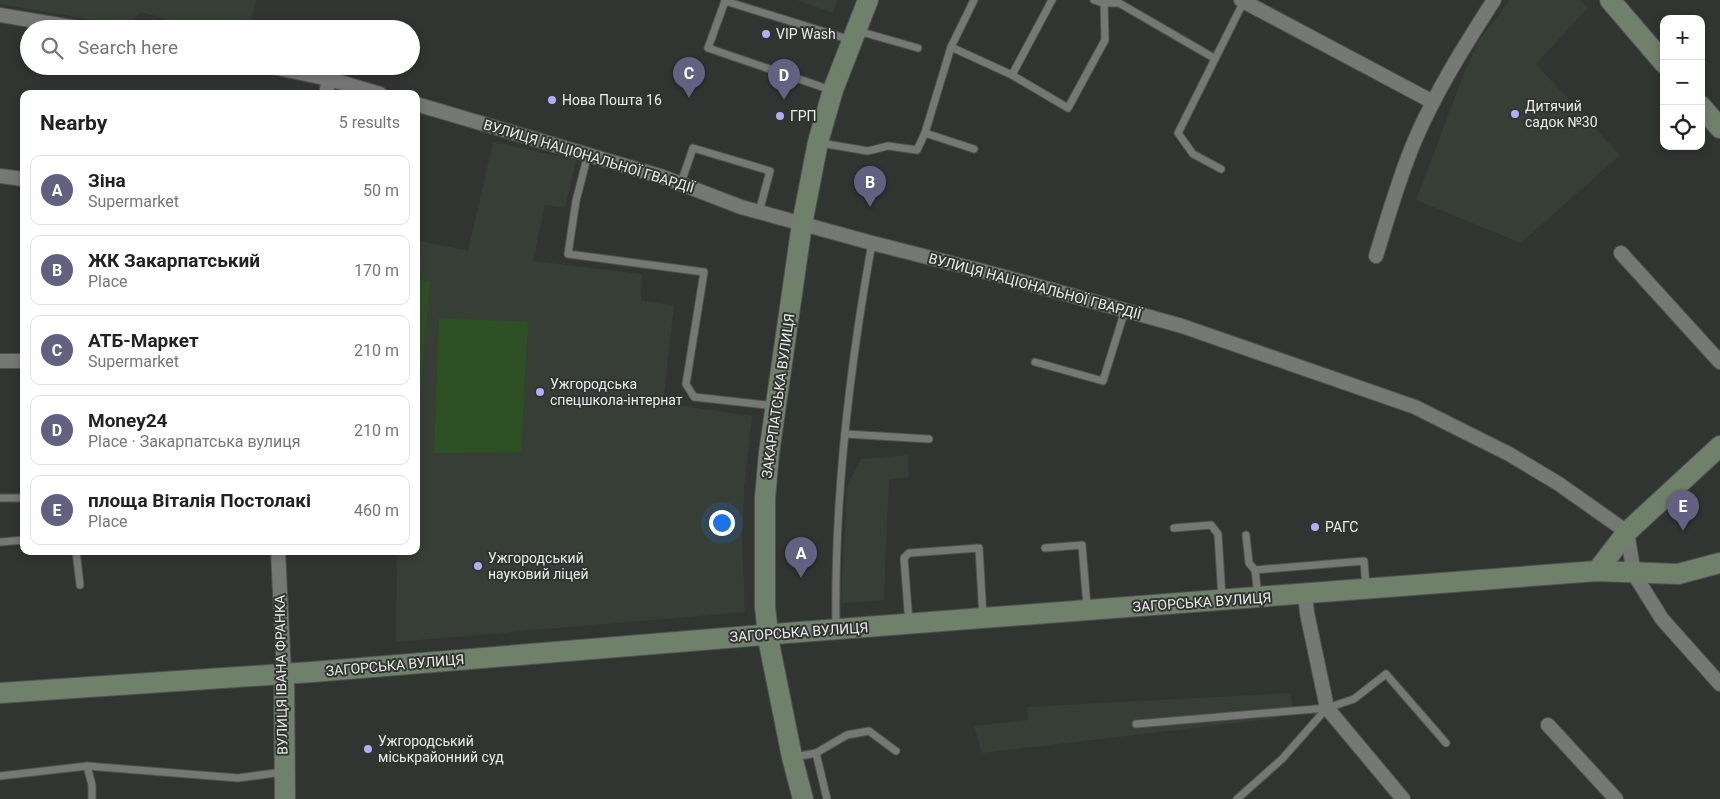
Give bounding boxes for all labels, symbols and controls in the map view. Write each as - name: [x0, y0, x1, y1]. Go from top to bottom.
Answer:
- map controls: [1660, 15, 1705, 150]
- button: +: [1660, 15, 1705, 60]
- search box: [20, 20, 420, 75]
- place label: VIP Wash: [776, 26, 836, 42]
- marker: VIP Wash: [760, 28, 772, 40]
- icon: search: [38, 34, 66, 62]
- text: Search here: [78, 36, 178, 59]
- pin: C: [673, 57, 705, 98]
- pin: D: [768, 59, 800, 100]
- button: −: [1660, 60, 1705, 105]
- place label: Нова Пошта 16: [562, 92, 662, 108]
- marker: Нова Пошта 16: [546, 94, 558, 106]
- place label: Дитячий садок №30: [1525, 98, 1598, 130]
- button: locate: [1660, 105, 1705, 150]
- place label: ГРП: [790, 108, 817, 124]
- marker: Дитячий садок №30: [1509, 108, 1521, 120]
- marker: ГРП: [774, 110, 786, 122]
- text: Nearby: [40, 111, 107, 135]
- text: 5 results: [339, 113, 400, 132]
- street label: ВУЛИЦЯ НАЦІОНАЛЬНОЇ ГВАРДІЇ: [482, 116, 697, 196]
- pin: B: [854, 166, 886, 207]
- text: Зіна: [88, 169, 126, 192]
- text: A: [52, 181, 62, 200]
- text: 50 m: [363, 181, 399, 200]
- text: Supermarket: [88, 192, 179, 211]
- text: ЖК Закарпатський: [88, 249, 260, 272]
- street label: ВУЛИЦЯ НАЦІОНАЛЬНОЇ ГВАРДІЇ: [927, 250, 1144, 322]
- text: B: [52, 261, 62, 280]
- text: 170 m: [354, 261, 399, 280]
- text: Place: [88, 272, 128, 291]
- street label: ЗАКАРПАТСЬКА ВУЛИЦЯ: [758, 312, 798, 480]
- text: АТБ-Маркет: [88, 329, 199, 352]
- text: C: [52, 341, 62, 360]
- text: 210 m: [354, 341, 399, 360]
- text: Supermarket: [88, 352, 179, 371]
- place label: Ужгородська спецшкола-інтернат: [550, 376, 683, 408]
- marker: Ужгородська спецшкола-інтернат: [534, 386, 546, 398]
- text: Money24: [88, 409, 168, 432]
- text: D: [52, 421, 62, 440]
- text: 210 m: [354, 421, 399, 440]
- text: Place · Закарпатська вулиця: [88, 432, 301, 451]
- text: площа Віталія Постолакі: [88, 489, 311, 512]
- pin: E: [1667, 490, 1699, 531]
- text: E: [53, 501, 62, 520]
- text: 460 m: [354, 501, 399, 520]
- your location: [709, 510, 735, 536]
- text: Place: [88, 512, 128, 531]
- place label: РАГС: [1325, 519, 1358, 535]
- marker: РАГС: [1309, 521, 1321, 533]
- pin: A: [785, 537, 817, 578]
- place label: Ужгородський науковий ліцей: [488, 550, 589, 582]
- marker: Ужгородський науковий ліцей: [472, 560, 484, 572]
- street label: ЗАГОРСЬКА ВУЛИЦЯ: [1132, 589, 1272, 615]
- street label: ВУЛИЦЯ ІВАНА ФРАНКА: [272, 595, 290, 755]
- street label: ЗАГОРСЬКА ВУЛИЦЯ: [729, 619, 869, 645]
- street label: ЗАГОРСЬКА ВУЛИЦЯ: [325, 651, 465, 679]
- place label: Ужгородський міськрайонний суд: [378, 733, 504, 765]
- marker: Ужгородський міськрайонний суд: [362, 743, 374, 755]

